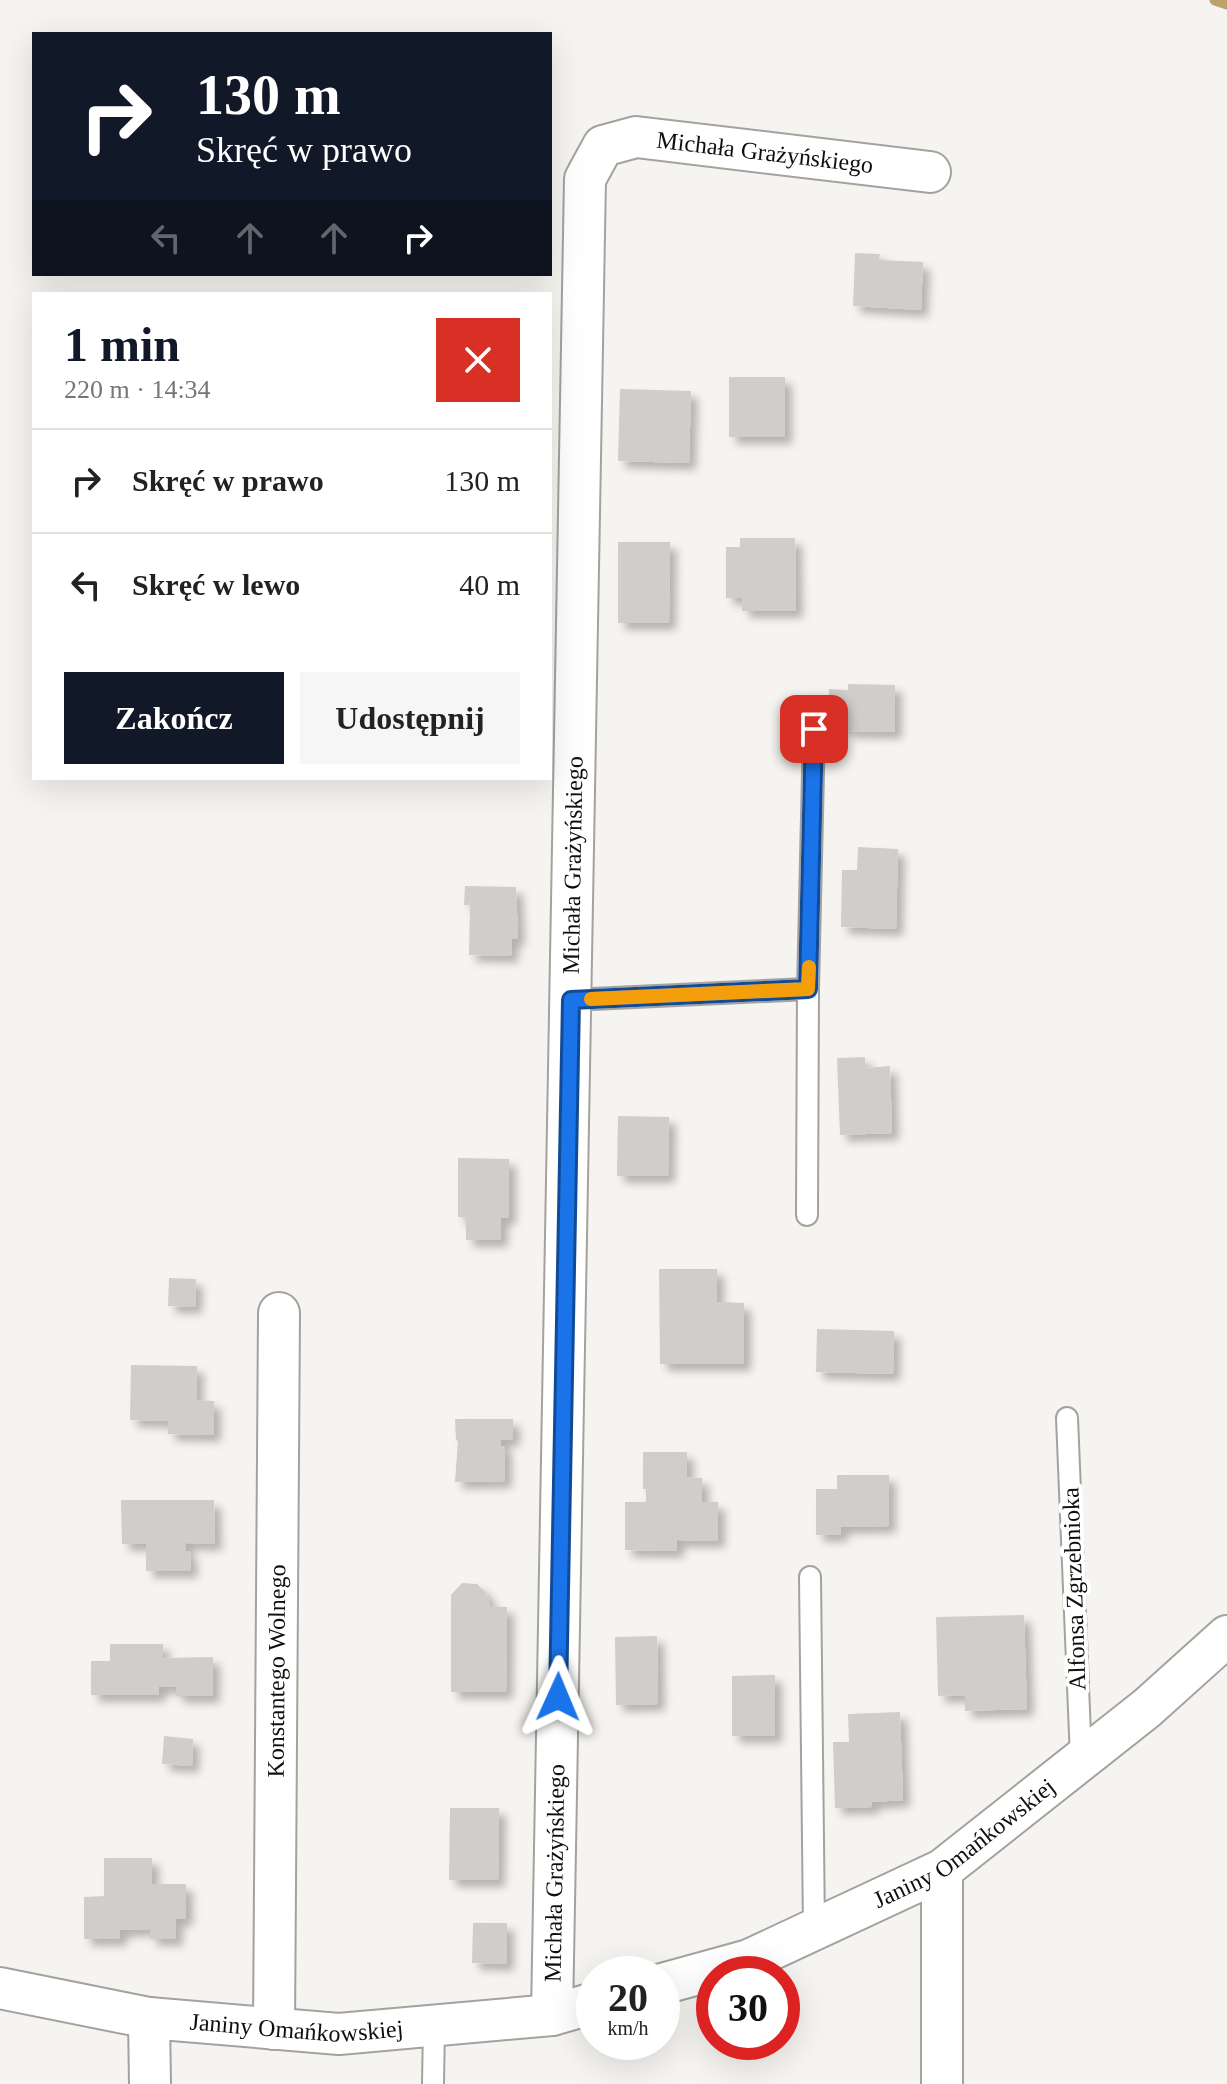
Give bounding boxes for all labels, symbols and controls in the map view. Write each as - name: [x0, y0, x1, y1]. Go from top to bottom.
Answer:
- icon: right: [64, 64, 168, 168]
- text: 130 m: [196, 64, 341, 126]
- street label: Michała Grażyńskiego: [655, 127, 875, 178]
- text: Skręć w prawo: [196, 130, 412, 170]
- icon: left: [144, 216, 188, 260]
- icon: ahead: [228, 216, 272, 260]
- icon: ahead: [312, 216, 356, 260]
- icon: right: [396, 216, 440, 260]
- text: 1 min: [64, 318, 180, 371]
- button: close: [436, 318, 520, 402]
- text: 220 m · 14:34: [64, 375, 211, 404]
- icon: right: [64, 459, 108, 503]
- text: Skręć w prawo: [132, 464, 324, 497]
- text: 130 m: [444, 464, 520, 497]
- icon: left: [64, 563, 108, 607]
- text: Skręć w lewo: [132, 568, 300, 601]
- text: 40 m: [459, 568, 520, 601]
- button: Zakończ: [64, 672, 284, 764]
- button: Udostępnij: [300, 672, 520, 764]
- pin: [780, 695, 848, 763]
- icon: arrive: [792, 707, 836, 751]
- street label: Michała Grażyńskiego: [558, 756, 588, 974]
- street label: Alfonsa Zgrzebnioka: [1057, 1487, 1091, 1691]
- street label: Konstantego Wolnego: [263, 1564, 290, 1778]
- position arrow: [516, 1655, 600, 1739]
- street label: Michała Grażyńskiego: [540, 1764, 570, 1982]
- street label: Janiny Omańkowskiej: [869, 1773, 1060, 1913]
- speed limit sign: 30: [696, 1956, 800, 2060]
- text: 20: [608, 1975, 648, 2020]
- street label: Janiny Omańkowskiej: [189, 2008, 404, 2047]
- text: km/h: [607, 2017, 649, 2039]

